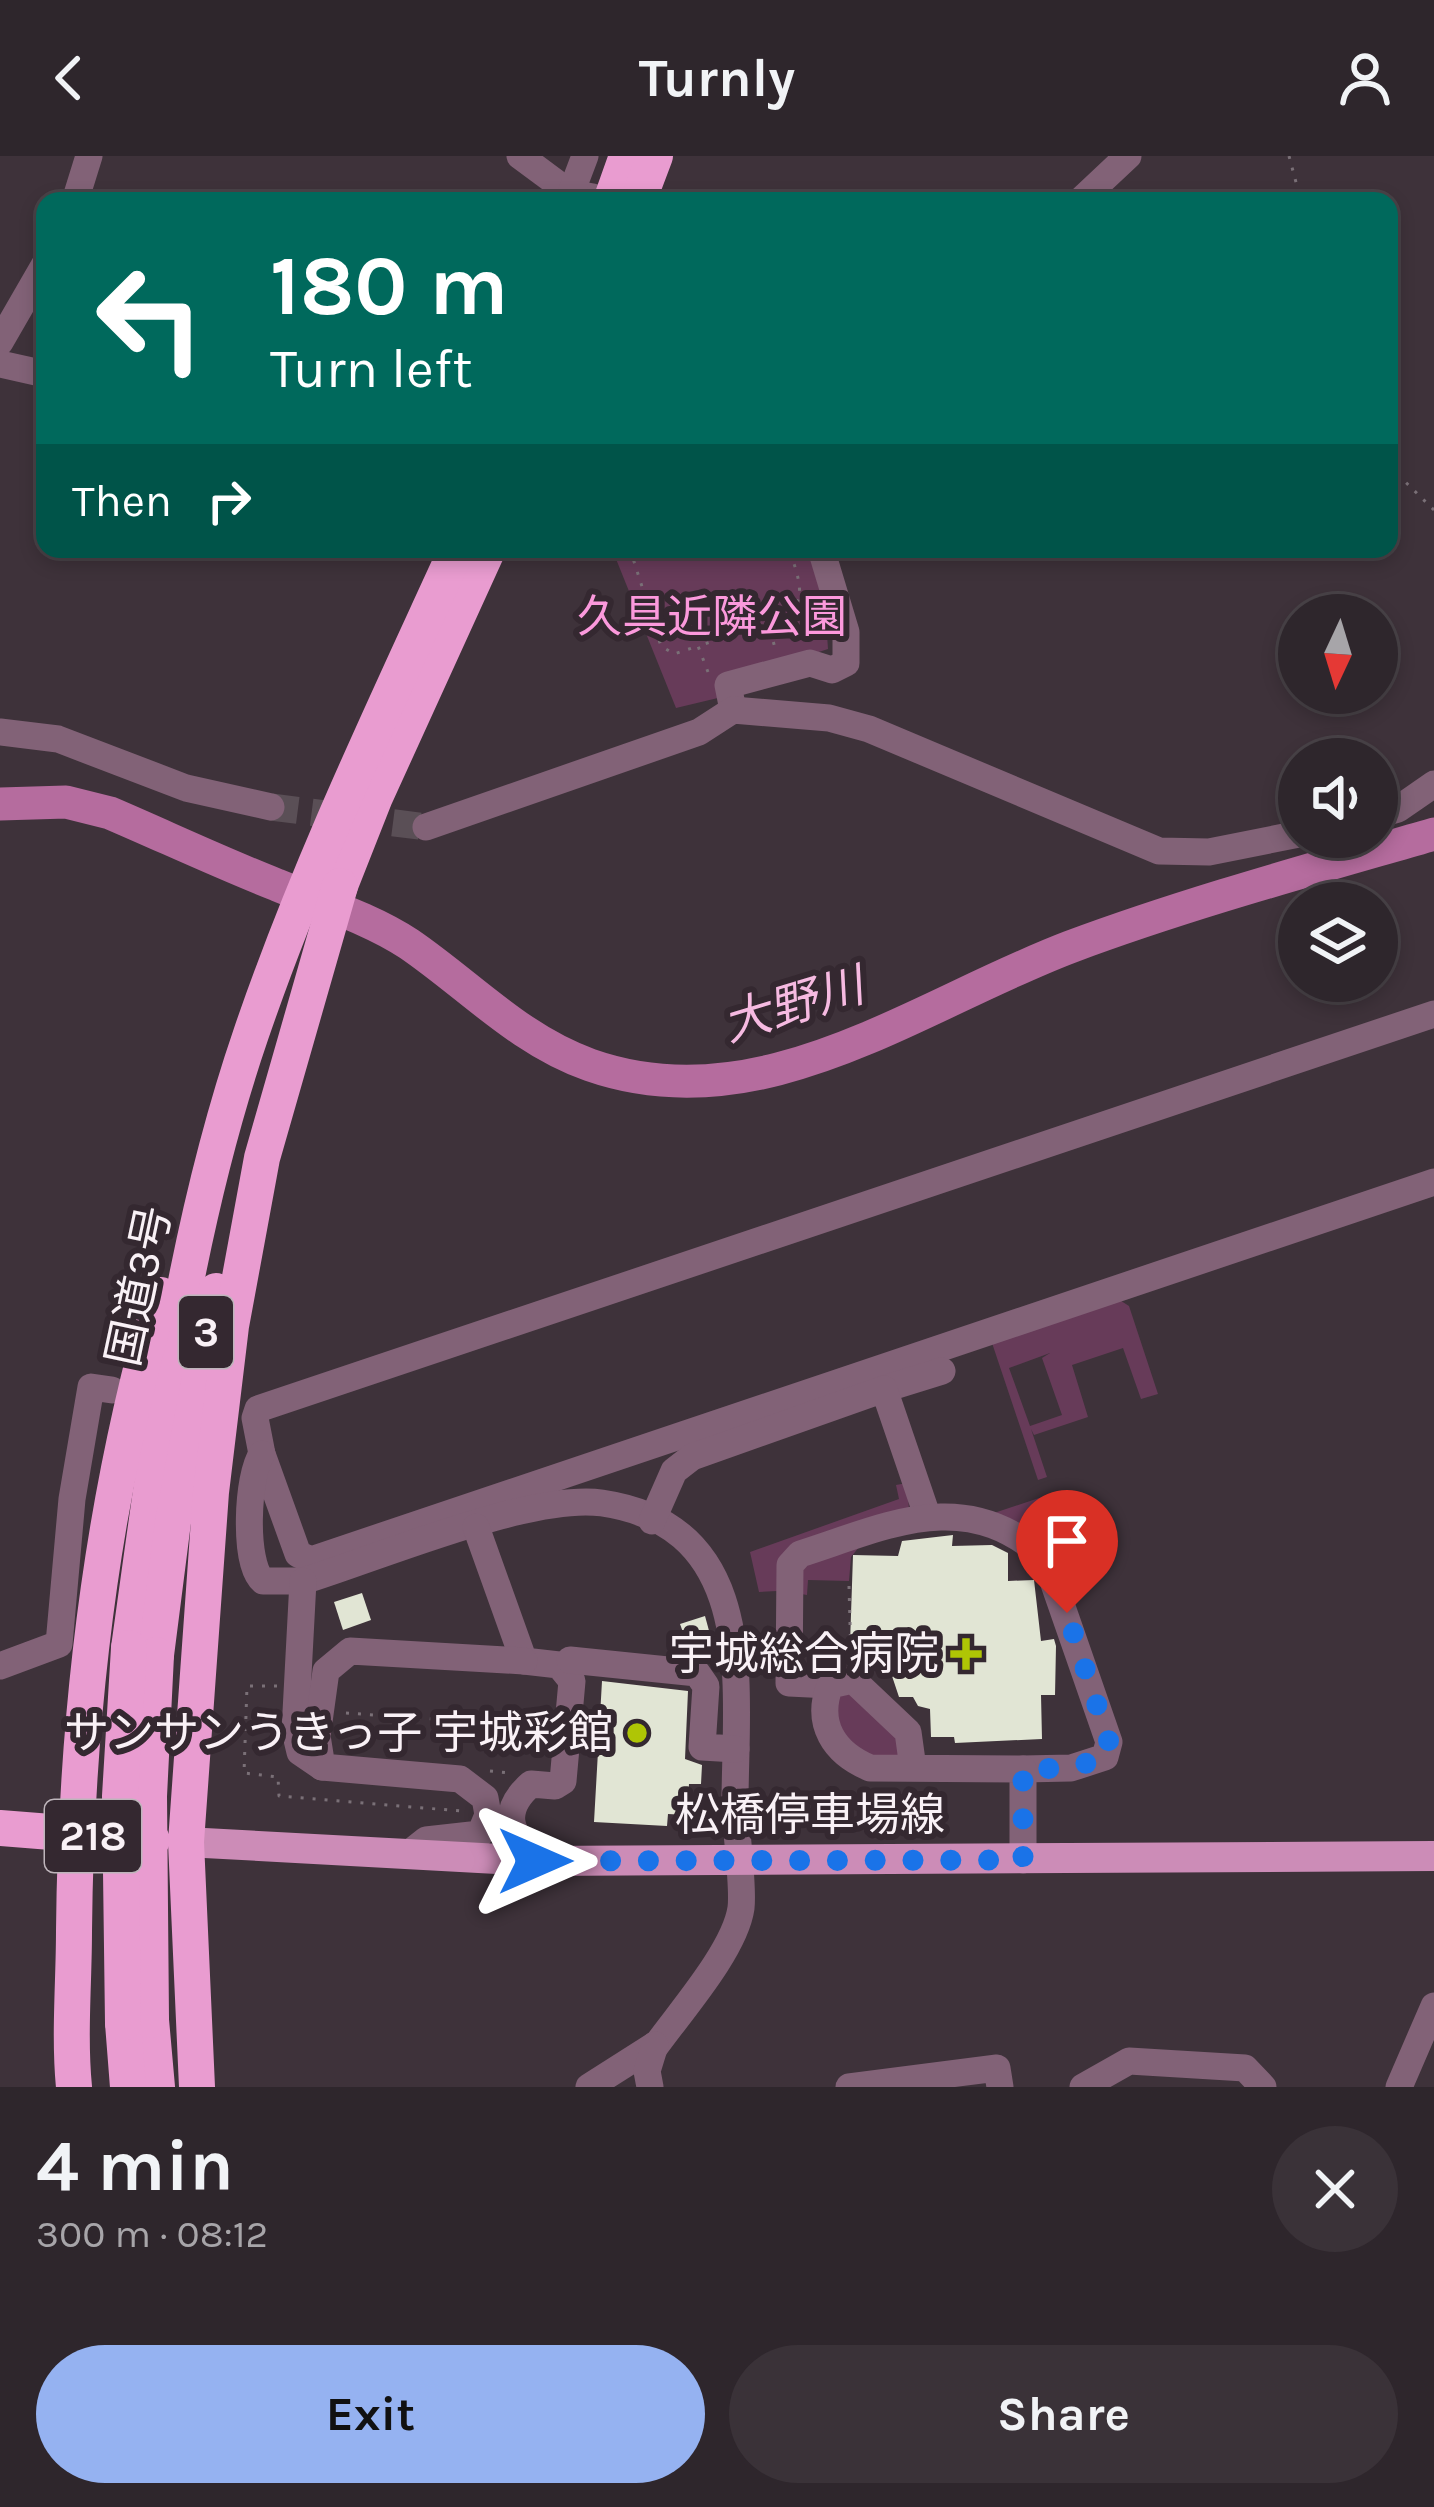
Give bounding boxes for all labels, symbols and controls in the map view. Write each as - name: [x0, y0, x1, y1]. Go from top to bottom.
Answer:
- icon: back: [36, 45, 102, 111]
- icon: person: [1332, 45, 1398, 111]
- text: Turnly: [639, 46, 795, 110]
- text: 180 m: [270, 237, 508, 335]
- icon: left: [72, 240, 228, 396]
- text: Turn left: [270, 337, 473, 401]
- icon: right: [196, 468, 262, 534]
- text: Then: [72, 475, 172, 527]
- park label: 久具近隣公園: [577, 591, 847, 643]
- north arrow: [1278, 594, 1398, 714]
- map controls: [1278, 594, 1398, 1002]
- button: sound: [1278, 738, 1398, 858]
- button: layers: [1278, 882, 1398, 1002]
- water label: 大野川: [716, 956, 875, 1053]
- street label: 国道3号: [97, 1202, 181, 1370]
- road number: 3: [179, 1296, 233, 1368]
- pin: [1016, 1490, 1118, 1613]
- icon: arrive: [1034, 1508, 1100, 1574]
- place label: 宇城総合病院: [669, 1628, 939, 1680]
- marker: 宇城総合病院: [950, 1638, 982, 1670]
- place label: サンサンうきっ子 宇城彩館: [64, 1707, 613, 1759]
- marker: サンサンうきっ子 宇城彩館: [624, 1720, 650, 1746]
- street label: 松橋停車場線: [675, 1789, 945, 1841]
- position arrow: [472, 1798, 598, 1924]
- road number: 218: [45, 1800, 141, 1872]
- text: 4 min: [36, 2124, 234, 2208]
- button: close: [1272, 2126, 1398, 2252]
- text: 300 m · 08:12: [36, 2211, 268, 2257]
- button: Exit: [36, 2345, 705, 2483]
- button: Share: [729, 2345, 1398, 2483]

